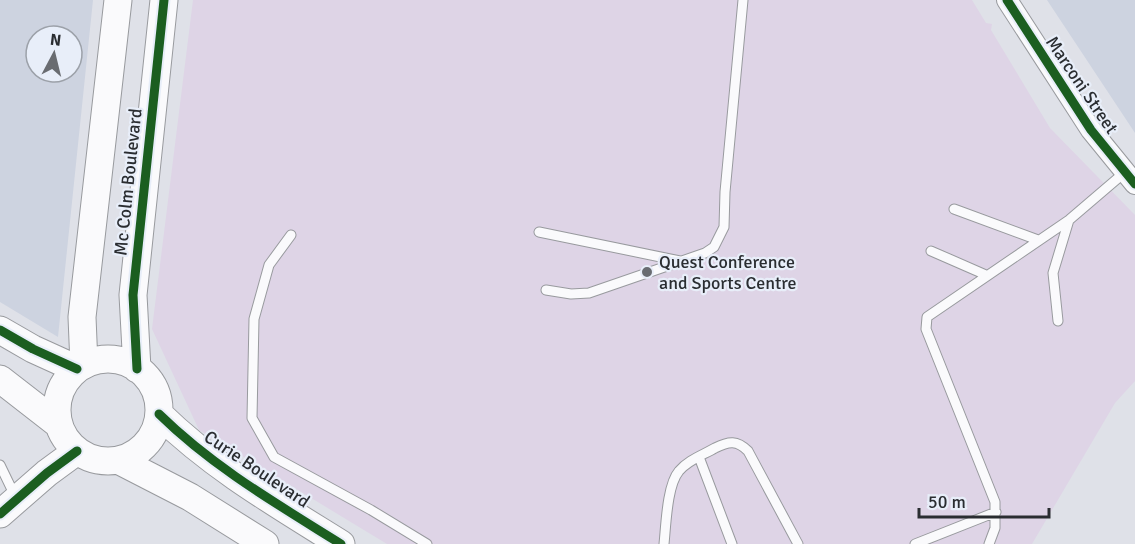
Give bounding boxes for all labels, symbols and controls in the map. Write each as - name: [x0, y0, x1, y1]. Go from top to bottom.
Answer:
- north arrow: [24, 24, 84, 84]
- text: N: [49, 30, 62, 51]
- street label: Marconi Street: [1041, 32, 1123, 138]
- street label: Mc Colm Boulevard: [109, 107, 147, 257]
- place label: Quest Conference and Sports Centre: [659, 251, 797, 294]
- marker: Quest Conference and Sports Centre: [640, 265, 654, 279]
- street label: Curie Boulevard: [200, 426, 314, 512]
- scale bar: [919, 481, 1050, 519]
- text: 50 m: [928, 491, 966, 513]

